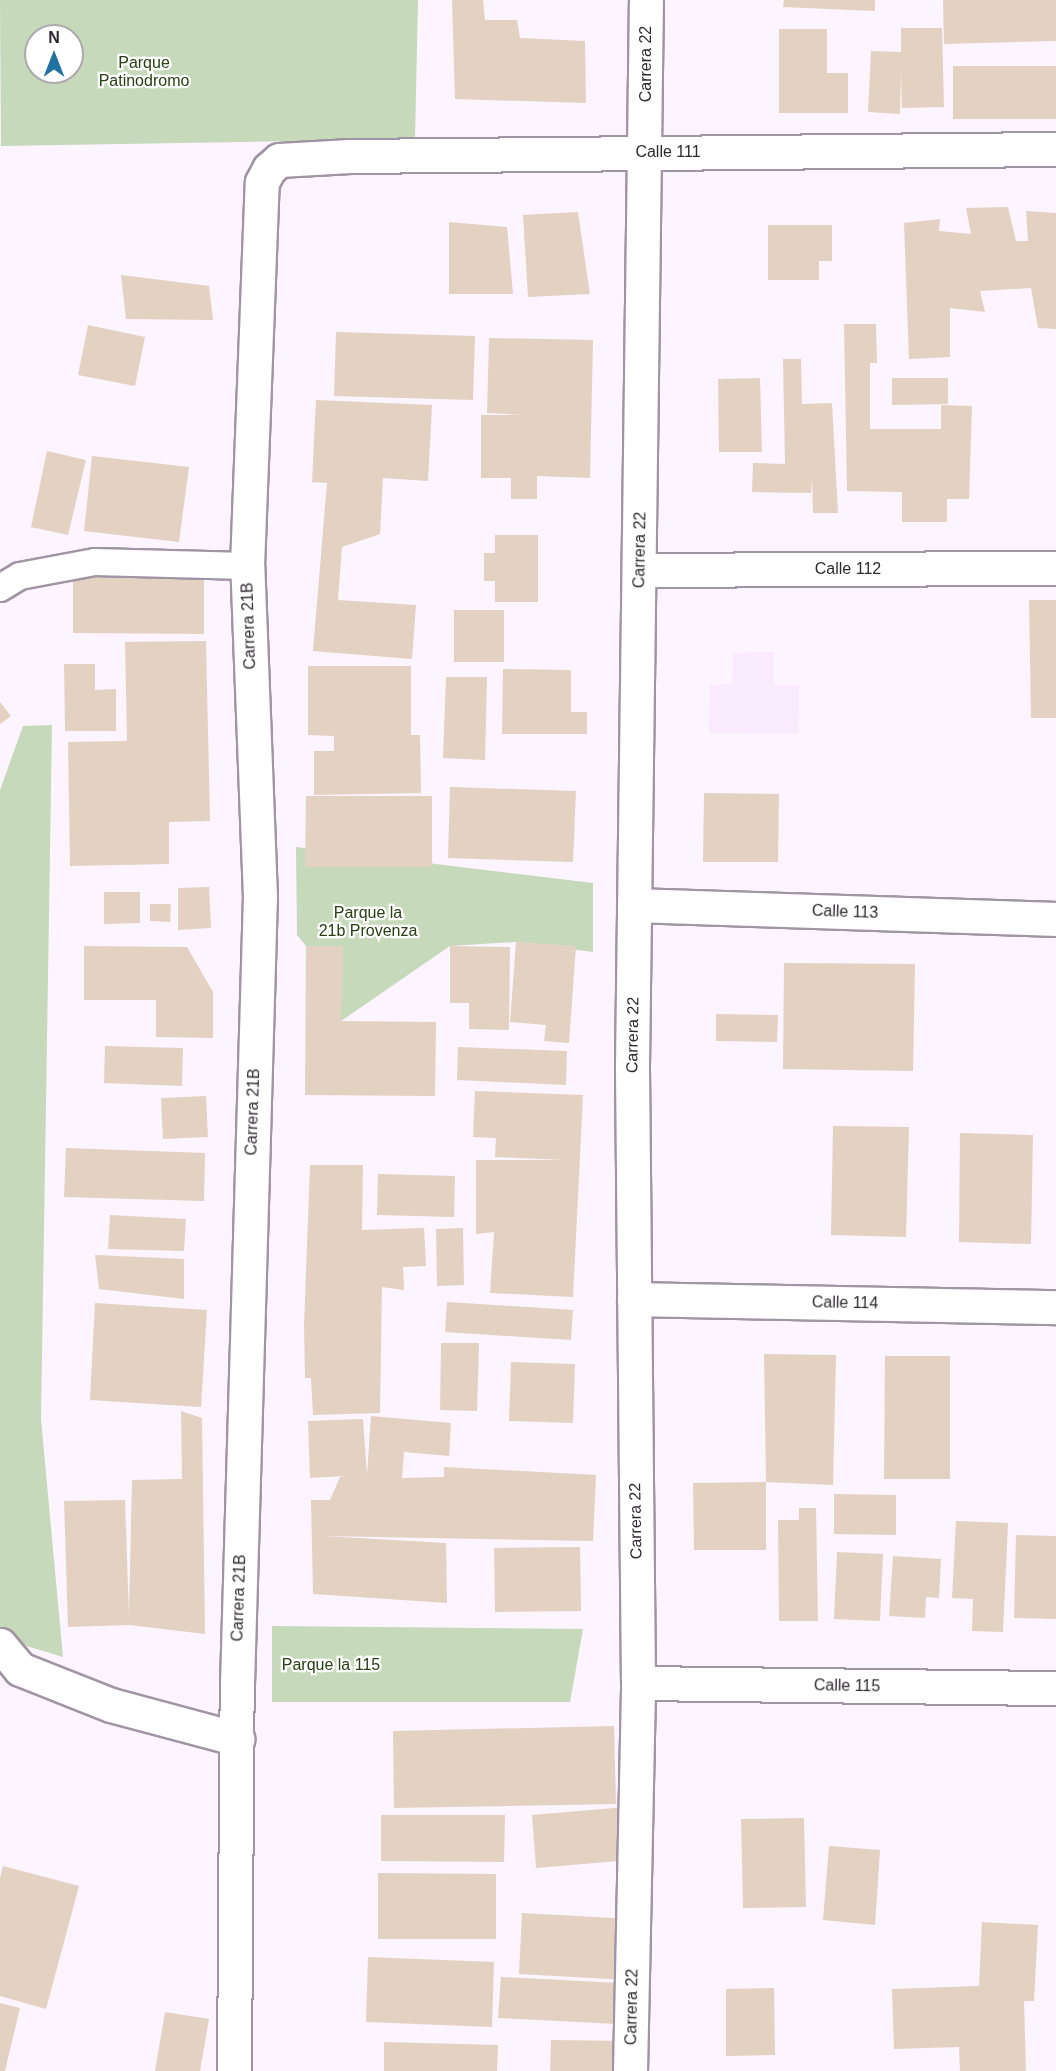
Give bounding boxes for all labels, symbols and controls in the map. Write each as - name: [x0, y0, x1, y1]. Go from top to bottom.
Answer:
- north arrow: [24, 24, 84, 84]
- street label: Carrera 22: [636, 26, 656, 102]
- text: N: [48, 29, 60, 46]
- park label: Parque Patinodromo: [99, 53, 189, 91]
- street label: Calle 111: [635, 142, 701, 162]
- street label: Carrera 22: [630, 512, 650, 588]
- street label: Calle 112: [815, 559, 881, 579]
- street label: Carrera 21B: [238, 582, 260, 670]
- street label: Calle 113: [811, 901, 879, 923]
- park label: Parque la 21b Provenza: [319, 903, 417, 941]
- street label: Carrera 22: [623, 997, 643, 1073]
- street label: Carrera 21B: [242, 1068, 264, 1156]
- street label: Calle 114: [812, 1293, 878, 1313]
- street label: Carrera 22: [626, 1483, 646, 1559]
- street label: Carrera 21B: [228, 1554, 250, 1642]
- park label: Parque la 115: [282, 1655, 380, 1675]
- street label: Calle 115: [814, 1676, 880, 1696]
- street label: Carrera 22: [622, 1969, 642, 2045]

